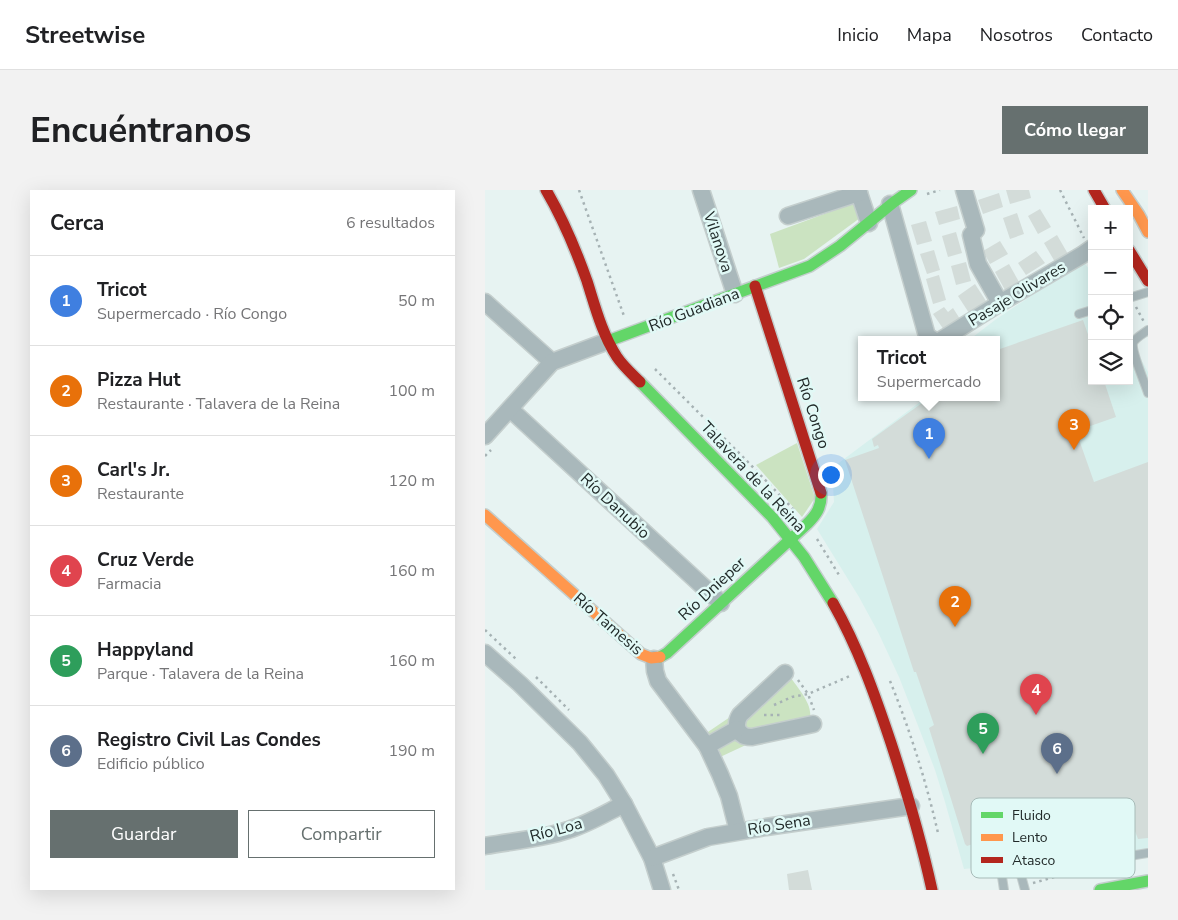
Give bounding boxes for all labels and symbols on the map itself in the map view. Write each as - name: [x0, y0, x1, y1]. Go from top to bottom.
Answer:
- street label: Vilanova: [698, 208, 738, 275]
- street label: Pasaje Olivares: [964, 256, 1070, 332]
- street label: Río Guadiana: [645, 283, 743, 337]
- street label: Río Congo: [791, 374, 835, 452]
- pin: 3: [1058, 409, 1090, 450]
- street label: Talavera de la Reina: [696, 417, 810, 537]
- pin: 1: [913, 418, 945, 459]
- your location: [818, 462, 844, 488]
- street label: Río Danubio: [575, 468, 655, 544]
- street label: Río Dnieper: [674, 552, 750, 626]
- pin: 2: [939, 586, 971, 627]
- street label: Río Tamesis: [568, 588, 648, 660]
- pin: 4: [1020, 674, 1052, 715]
- pin: 5: [967, 713, 999, 754]
- pin: 6: [1041, 733, 1073, 774]
- legend: [971, 798, 1135, 878]
- text: Fluido: [1012, 806, 1051, 825]
- street label: Río Sena: [746, 809, 812, 841]
- street label: Río Loa: [527, 812, 585, 848]
- text: Lento: [1012, 828, 1048, 847]
- text: Atasco: [1012, 851, 1055, 870]

